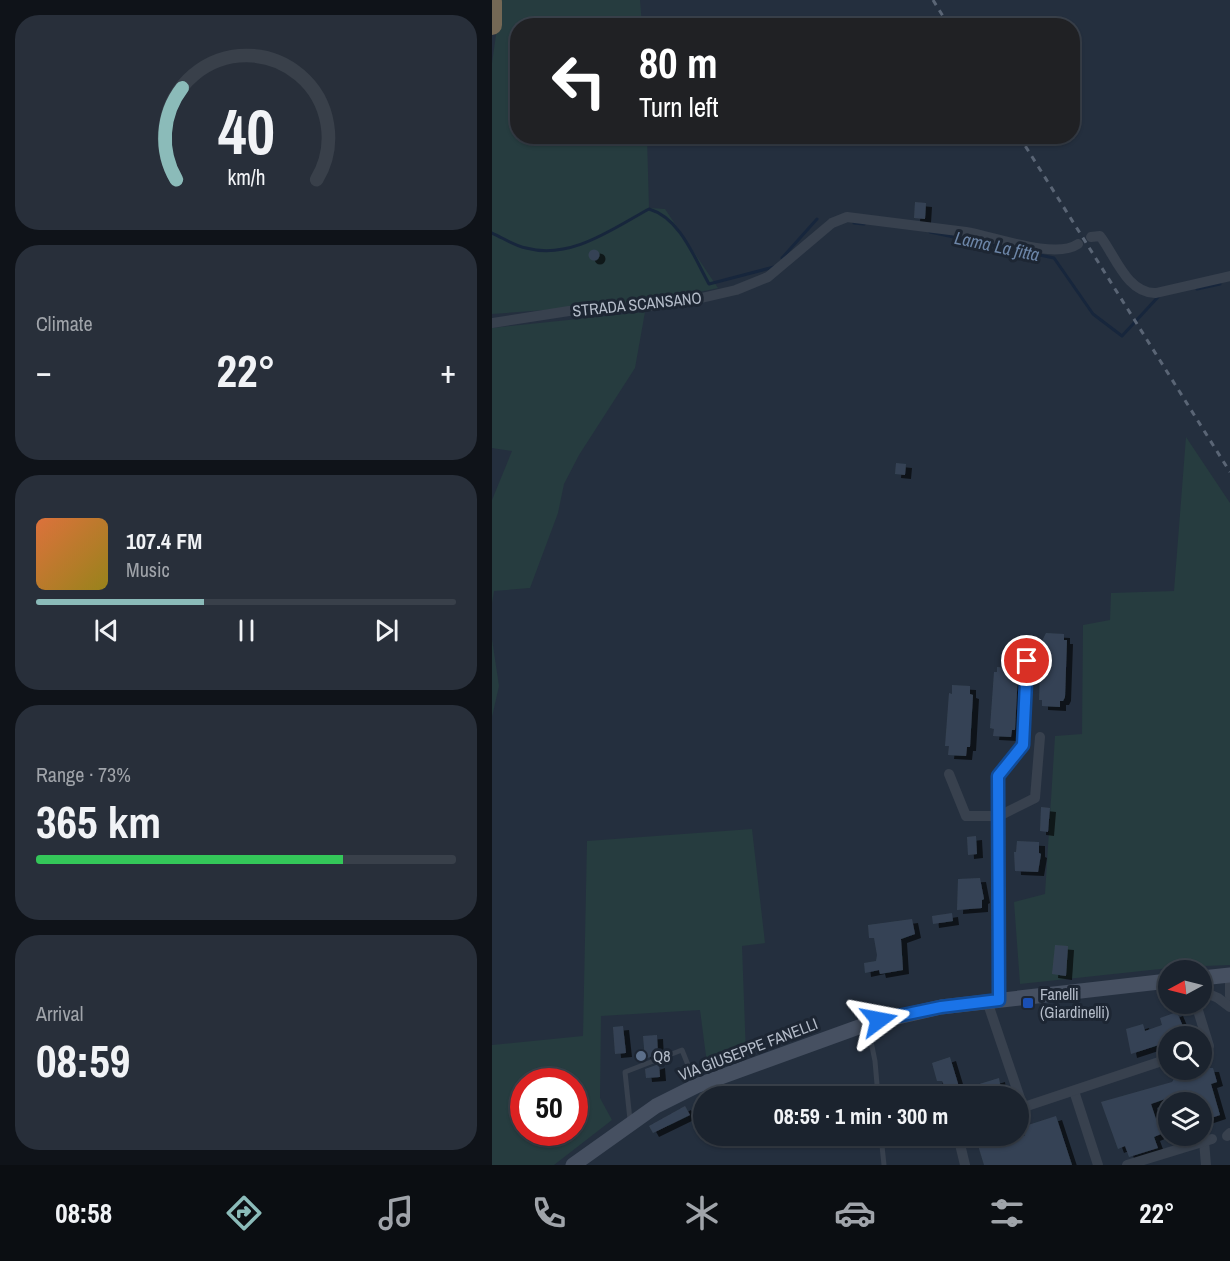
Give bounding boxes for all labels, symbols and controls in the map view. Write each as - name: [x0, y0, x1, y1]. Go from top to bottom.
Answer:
- text: 80 m: [639, 35, 718, 91]
- icon: left: [540, 42, 618, 120]
- text: 40: [218, 89, 274, 173]
- text: Turn left: [639, 89, 718, 125]
- text: km/h: [227, 163, 265, 192]
- water label: Lama La fitta: [952, 225, 1042, 267]
- street label: STRADA SCANSANO: [571, 286, 703, 322]
- text: Climate: [36, 310, 93, 337]
- text: 22°: [216, 340, 276, 401]
- text: −: [36, 349, 52, 393]
- text: +: [440, 349, 456, 393]
- text: 107.4 FM: [126, 526, 202, 556]
- text: Music: [126, 556, 170, 583]
- icon: previous: [90, 614, 123, 647]
- icon: pause: [230, 614, 263, 647]
- icon: next: [370, 614, 403, 647]
- pin: [1001, 635, 1052, 686]
- icon: arrive: [1010, 644, 1043, 677]
- text: Range · 73%: [36, 761, 131, 788]
- text: 365 km: [36, 791, 161, 852]
- north arrow: [1158, 960, 1212, 1014]
- map controls: [1158, 960, 1212, 1146]
- place label: Fanelli (Giardinelli): [1040, 983, 1109, 1023]
- position arrow: [847, 988, 911, 1052]
- marker: Fanelli (Giardinelli): [1021, 996, 1035, 1010]
- text: Arrival: [36, 1000, 83, 1027]
- street label: VIA GIUSEPPE FANELLI: [675, 1012, 821, 1086]
- button: search: [1158, 1026, 1212, 1080]
- text: 08:59: [36, 1030, 130, 1091]
- place label: Q8: [653, 1045, 671, 1067]
- marker: Q8: [634, 1049, 648, 1063]
- speed limit sign: 50: [510, 1068, 588, 1146]
- button: layers: [1158, 1092, 1212, 1146]
- text: 08:59 · 1 min · 300 m: [774, 1101, 948, 1131]
- icon: directions: [223, 1192, 265, 1234]
- icon: music: [375, 1192, 417, 1234]
- icon: phone: [528, 1192, 570, 1234]
- icon: climate: [681, 1192, 723, 1234]
- icon: car: [834, 1192, 876, 1234]
- icon: filters: [986, 1192, 1028, 1234]
- text: 08:58: [55, 1195, 112, 1231]
- text: 22°: [1139, 1195, 1175, 1231]

